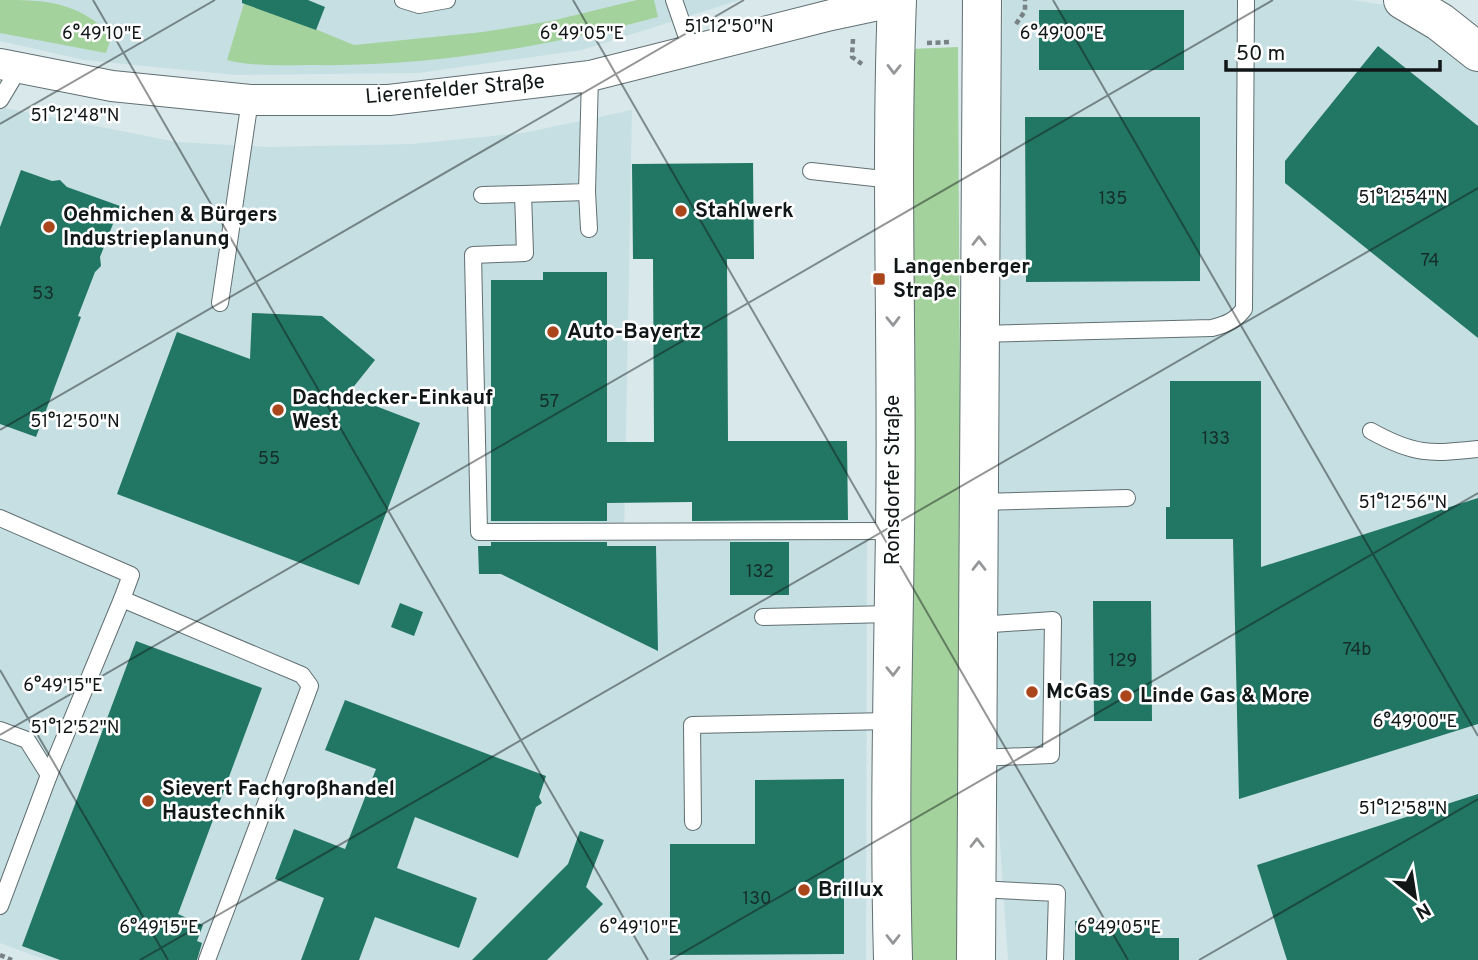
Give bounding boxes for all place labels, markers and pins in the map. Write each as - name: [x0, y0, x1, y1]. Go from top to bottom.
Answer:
- place label: Stahlwerk: [695, 198, 794, 225]
- place label: Oehmichen & Bürgers Industrieplanung: [63, 202, 278, 253]
- marker: Stahlwerk: [673, 203, 689, 219]
- marker: Oehmichen & Bürgers Industrieplanung: [41, 219, 57, 235]
- place label: Langenberger Straße: [893, 254, 1030, 305]
- marker: Langenberger Straße: [871, 271, 887, 287]
- place label: Auto-Bayertz: [567, 319, 701, 346]
- marker: Auto-Bayertz: [545, 324, 561, 340]
- place label: Dachdecker-Einkauf West: [292, 385, 493, 436]
- marker: Dachdecker-Einkauf West: [270, 402, 286, 418]
- place label: McGas: [1046, 679, 1110, 706]
- place label: Linde Gas & More: [1140, 683, 1310, 710]
- marker: McGas: [1024, 684, 1040, 700]
- marker: Linde Gas & More: [1118, 688, 1134, 704]
- place label: Sievert Fachgroßhandel Haustechnik: [162, 776, 395, 827]
- marker: Sievert Fachgroßhandel Haustechnik: [140, 793, 156, 809]
- place label: Brillux: [818, 877, 884, 904]
- marker: Brillux: [796, 882, 812, 898]

